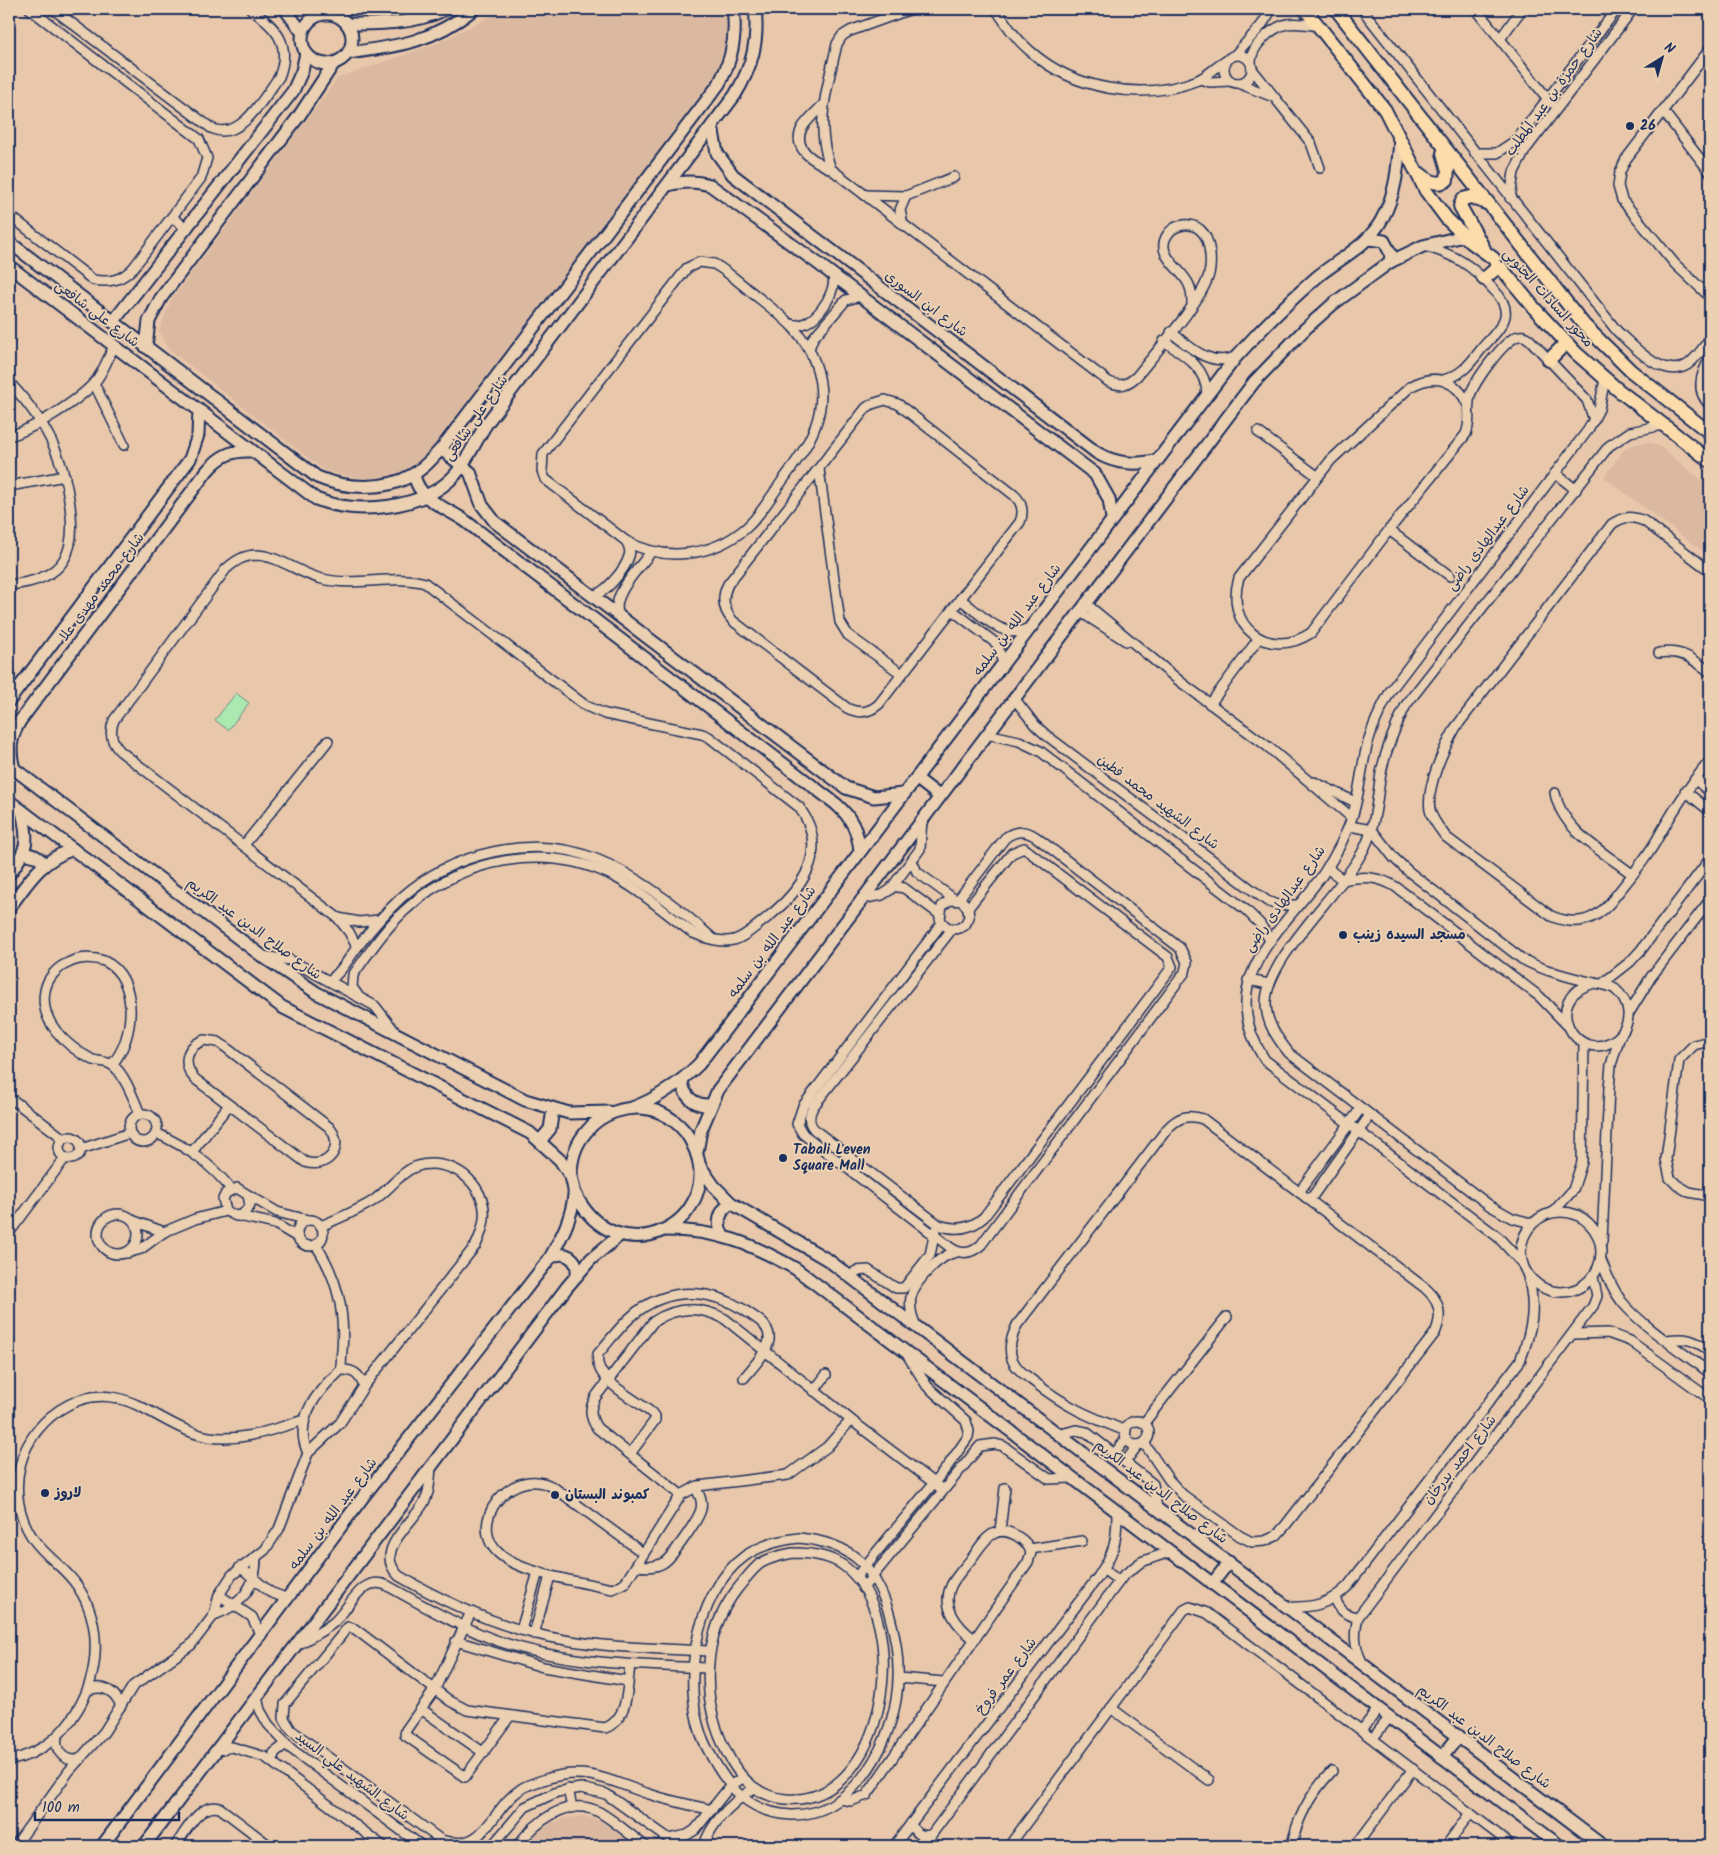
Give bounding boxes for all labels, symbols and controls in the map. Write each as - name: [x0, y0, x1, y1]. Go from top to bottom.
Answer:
- street label: شارع حمزة بن عبد المطلب: [1500, 23, 1608, 161]
- north arrow: [1636, 32, 1686, 82]
- text: N: [1659, 37, 1679, 60]
- place label: 26: [1640, 115, 1656, 137]
- marker: 26: [1624, 120, 1636, 132]
- street label: محور السادات الجنوبي: [1497, 244, 1599, 353]
- street label: شارع ابن السورى: [880, 265, 972, 343]
- street label: شارع على شافعى: [50, 275, 144, 353]
- street label: شارع على شافعى: [438, 370, 514, 466]
- street label: شارع عبدالهادى راضى: [1441, 481, 1535, 595]
- street label: شارع محمد مهدى علا: [54, 528, 150, 646]
- street label: شارع عبد الله بن سلمه: [967, 559, 1067, 681]
- street label: شارع الشهيد محمد فطين: [1092, 749, 1224, 855]
- street label: شارع عبدالهادى راضى: [1239, 841, 1331, 957]
- street label: شارع صلاح الدين عبد الكريم: [182, 872, 326, 986]
- street label: شارع عبد الله بن سلمه: [722, 881, 822, 1003]
- place label: مسجد السيده زينب: [1353, 924, 1466, 946]
- marker: مسجد السيده زينب: [1337, 929, 1349, 941]
- place label: Tabali Leven Square Mall: [793, 1139, 871, 1177]
- marker: Tabali Leven Square Mall: [777, 1152, 789, 1164]
- street label: شارع احمد بدرخان: [1418, 1410, 1502, 1510]
- street label: شارع صلاح الدين عبد الكريم: [1090, 1434, 1232, 1550]
- street label: شارع عبد الله بن سلمه: [283, 1453, 383, 1575]
- place label: لاروز: [53, 1482, 81, 1504]
- place label: كمبوند البستان: [565, 1484, 650, 1506]
- marker: لاروز: [39, 1487, 51, 1499]
- marker: كمبوند البستان: [549, 1489, 561, 1501]
- street label: شارع عمر فروخ: [970, 1633, 1042, 1719]
- street label: شارع صلاح الدين عبد الكريم: [1413, 1679, 1555, 1795]
- street label: شارع الشهيد علي السيد: [290, 1726, 414, 1827]
- scale bar: [35, 1790, 179, 1822]
- text: 100 m: [42, 1796, 80, 1820]

